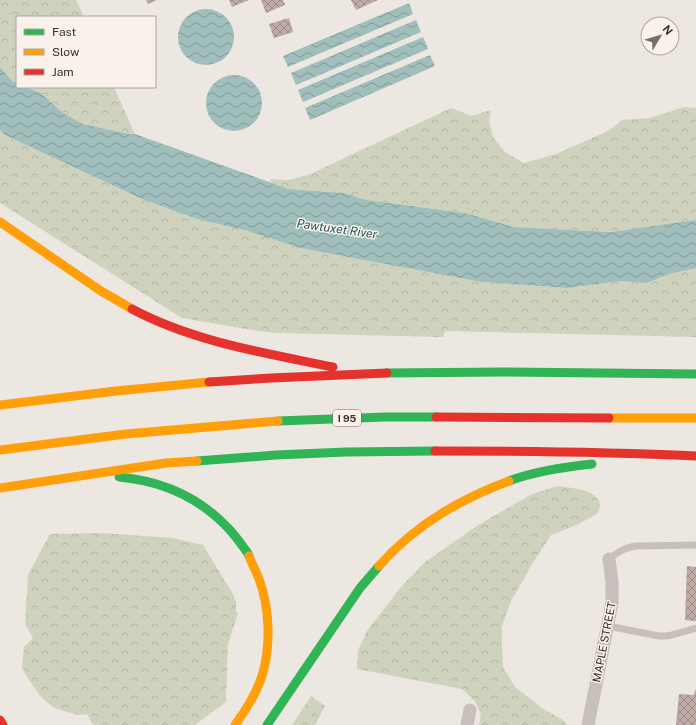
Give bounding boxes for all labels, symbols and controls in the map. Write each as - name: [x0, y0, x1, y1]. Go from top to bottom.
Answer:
- legend: [16, 16, 156, 88]
- north arrow: [640, 16, 680, 56]
- text: N: [661, 23, 675, 37]
- text: Fast: [52, 25, 77, 39]
- text: Slow: [52, 45, 80, 59]
- text: Jam: [52, 65, 74, 79]
- water label: Pawtuxet River: [296, 216, 379, 242]
- road number: I 95: [333, 410, 361, 426]
- street label: MAPLE STREET: [590, 600, 618, 683]

